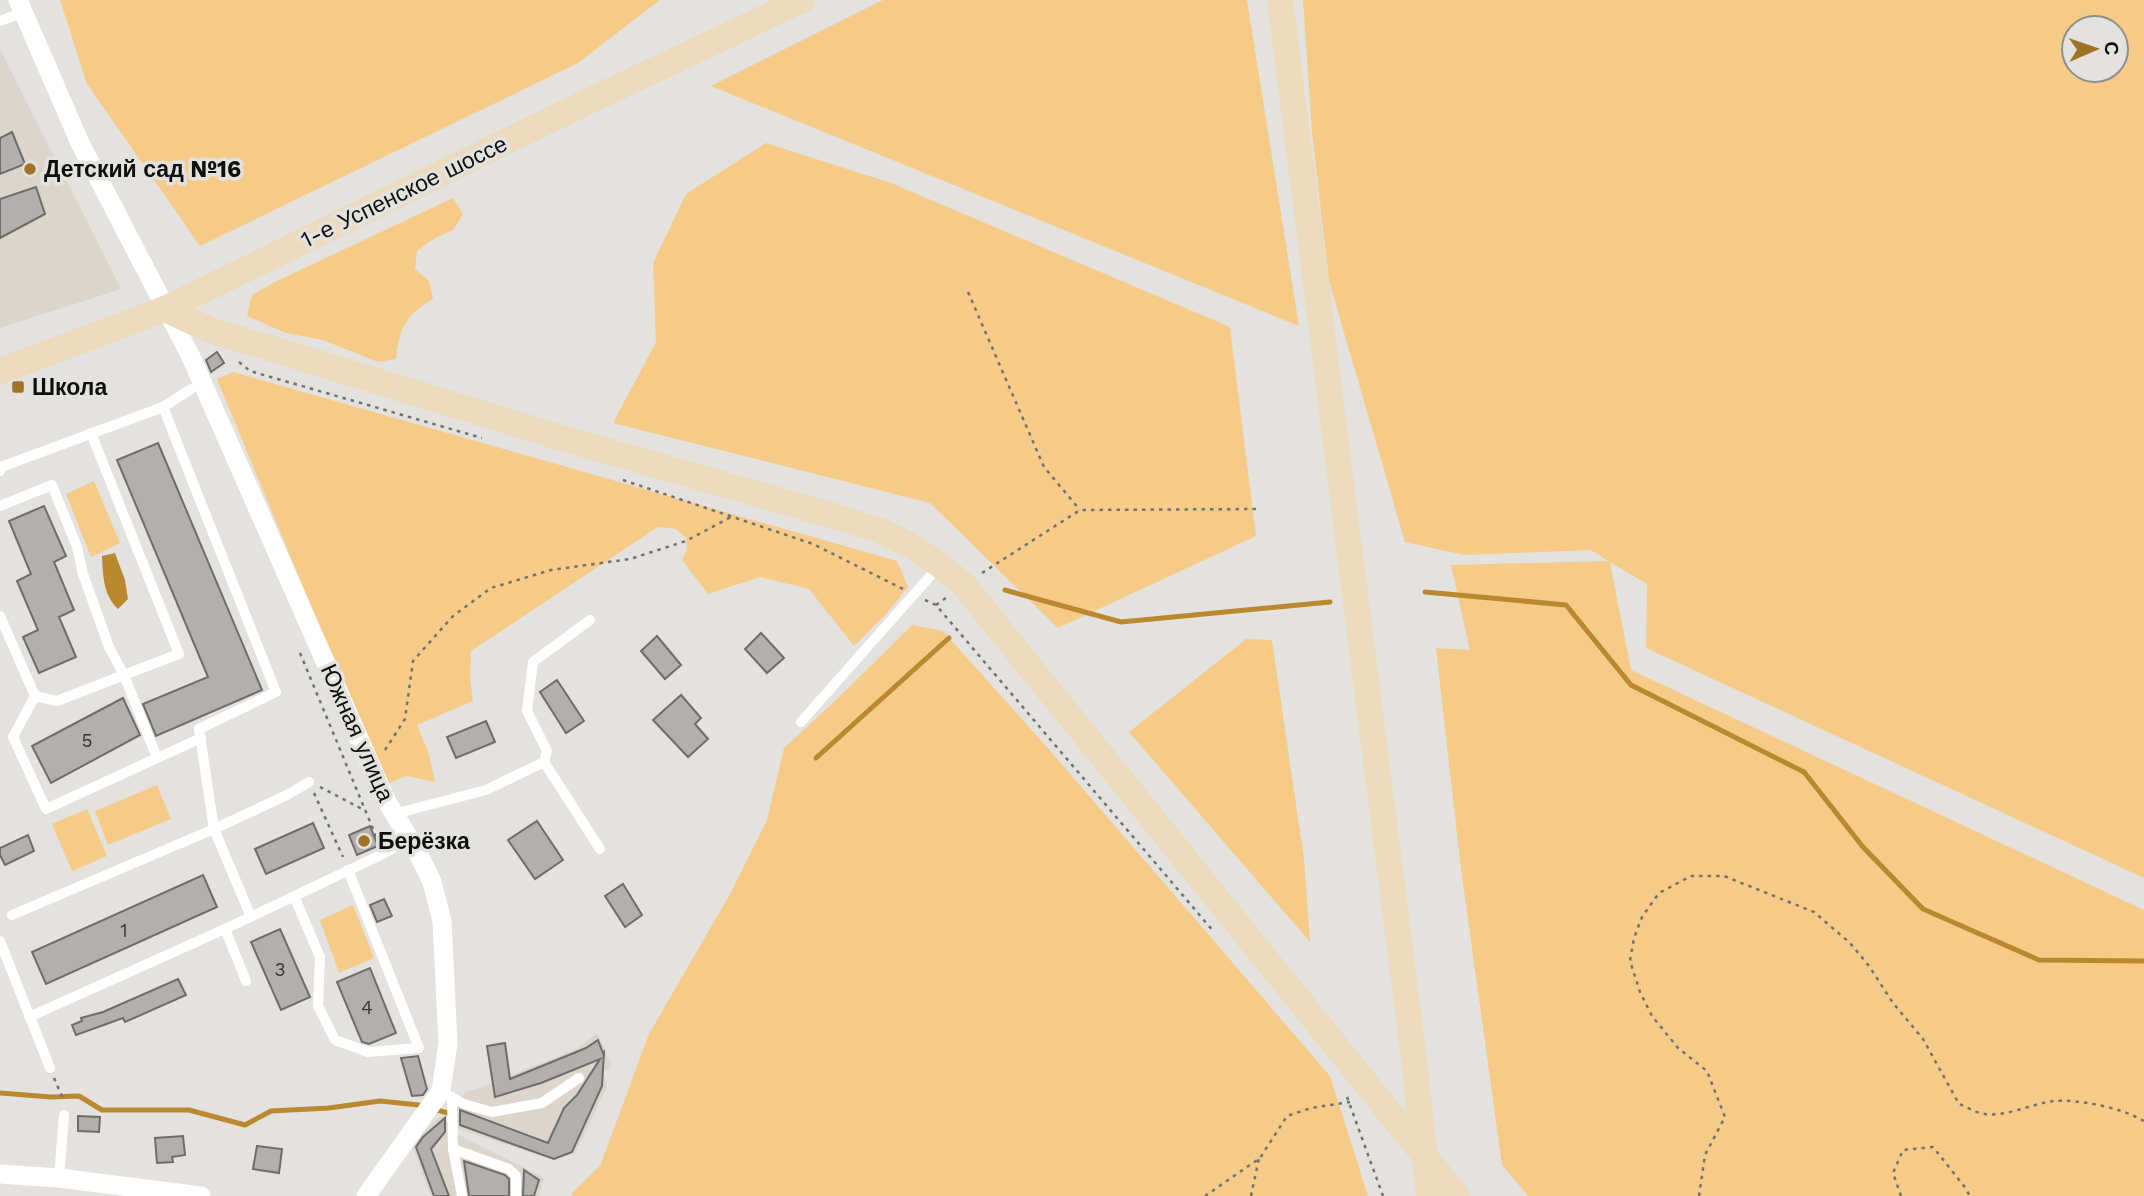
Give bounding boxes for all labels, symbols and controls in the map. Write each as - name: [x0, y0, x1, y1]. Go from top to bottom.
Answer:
- north arrow: [2060, 14, 2130, 84]
- text: С: [2100, 41, 2123, 56]
- street label: 1-е Успенское шоссе: [296, 130, 512, 254]
- place label: Детский сад №16: [44, 156, 241, 183]
- marker: Детский сад №16: [22, 161, 38, 177]
- place label: Школа: [32, 374, 107, 401]
- marker: Школа: [10, 379, 26, 395]
- street label: Южная улица: [315, 660, 399, 806]
- house number: 5: [81, 729, 93, 752]
- place label: Берёзка: [378, 828, 470, 855]
- marker: Берёзка: [356, 833, 372, 849]
- house number: 1: [120, 919, 128, 942]
- house number: 3: [274, 958, 286, 981]
- house number: 4: [361, 996, 373, 1019]

